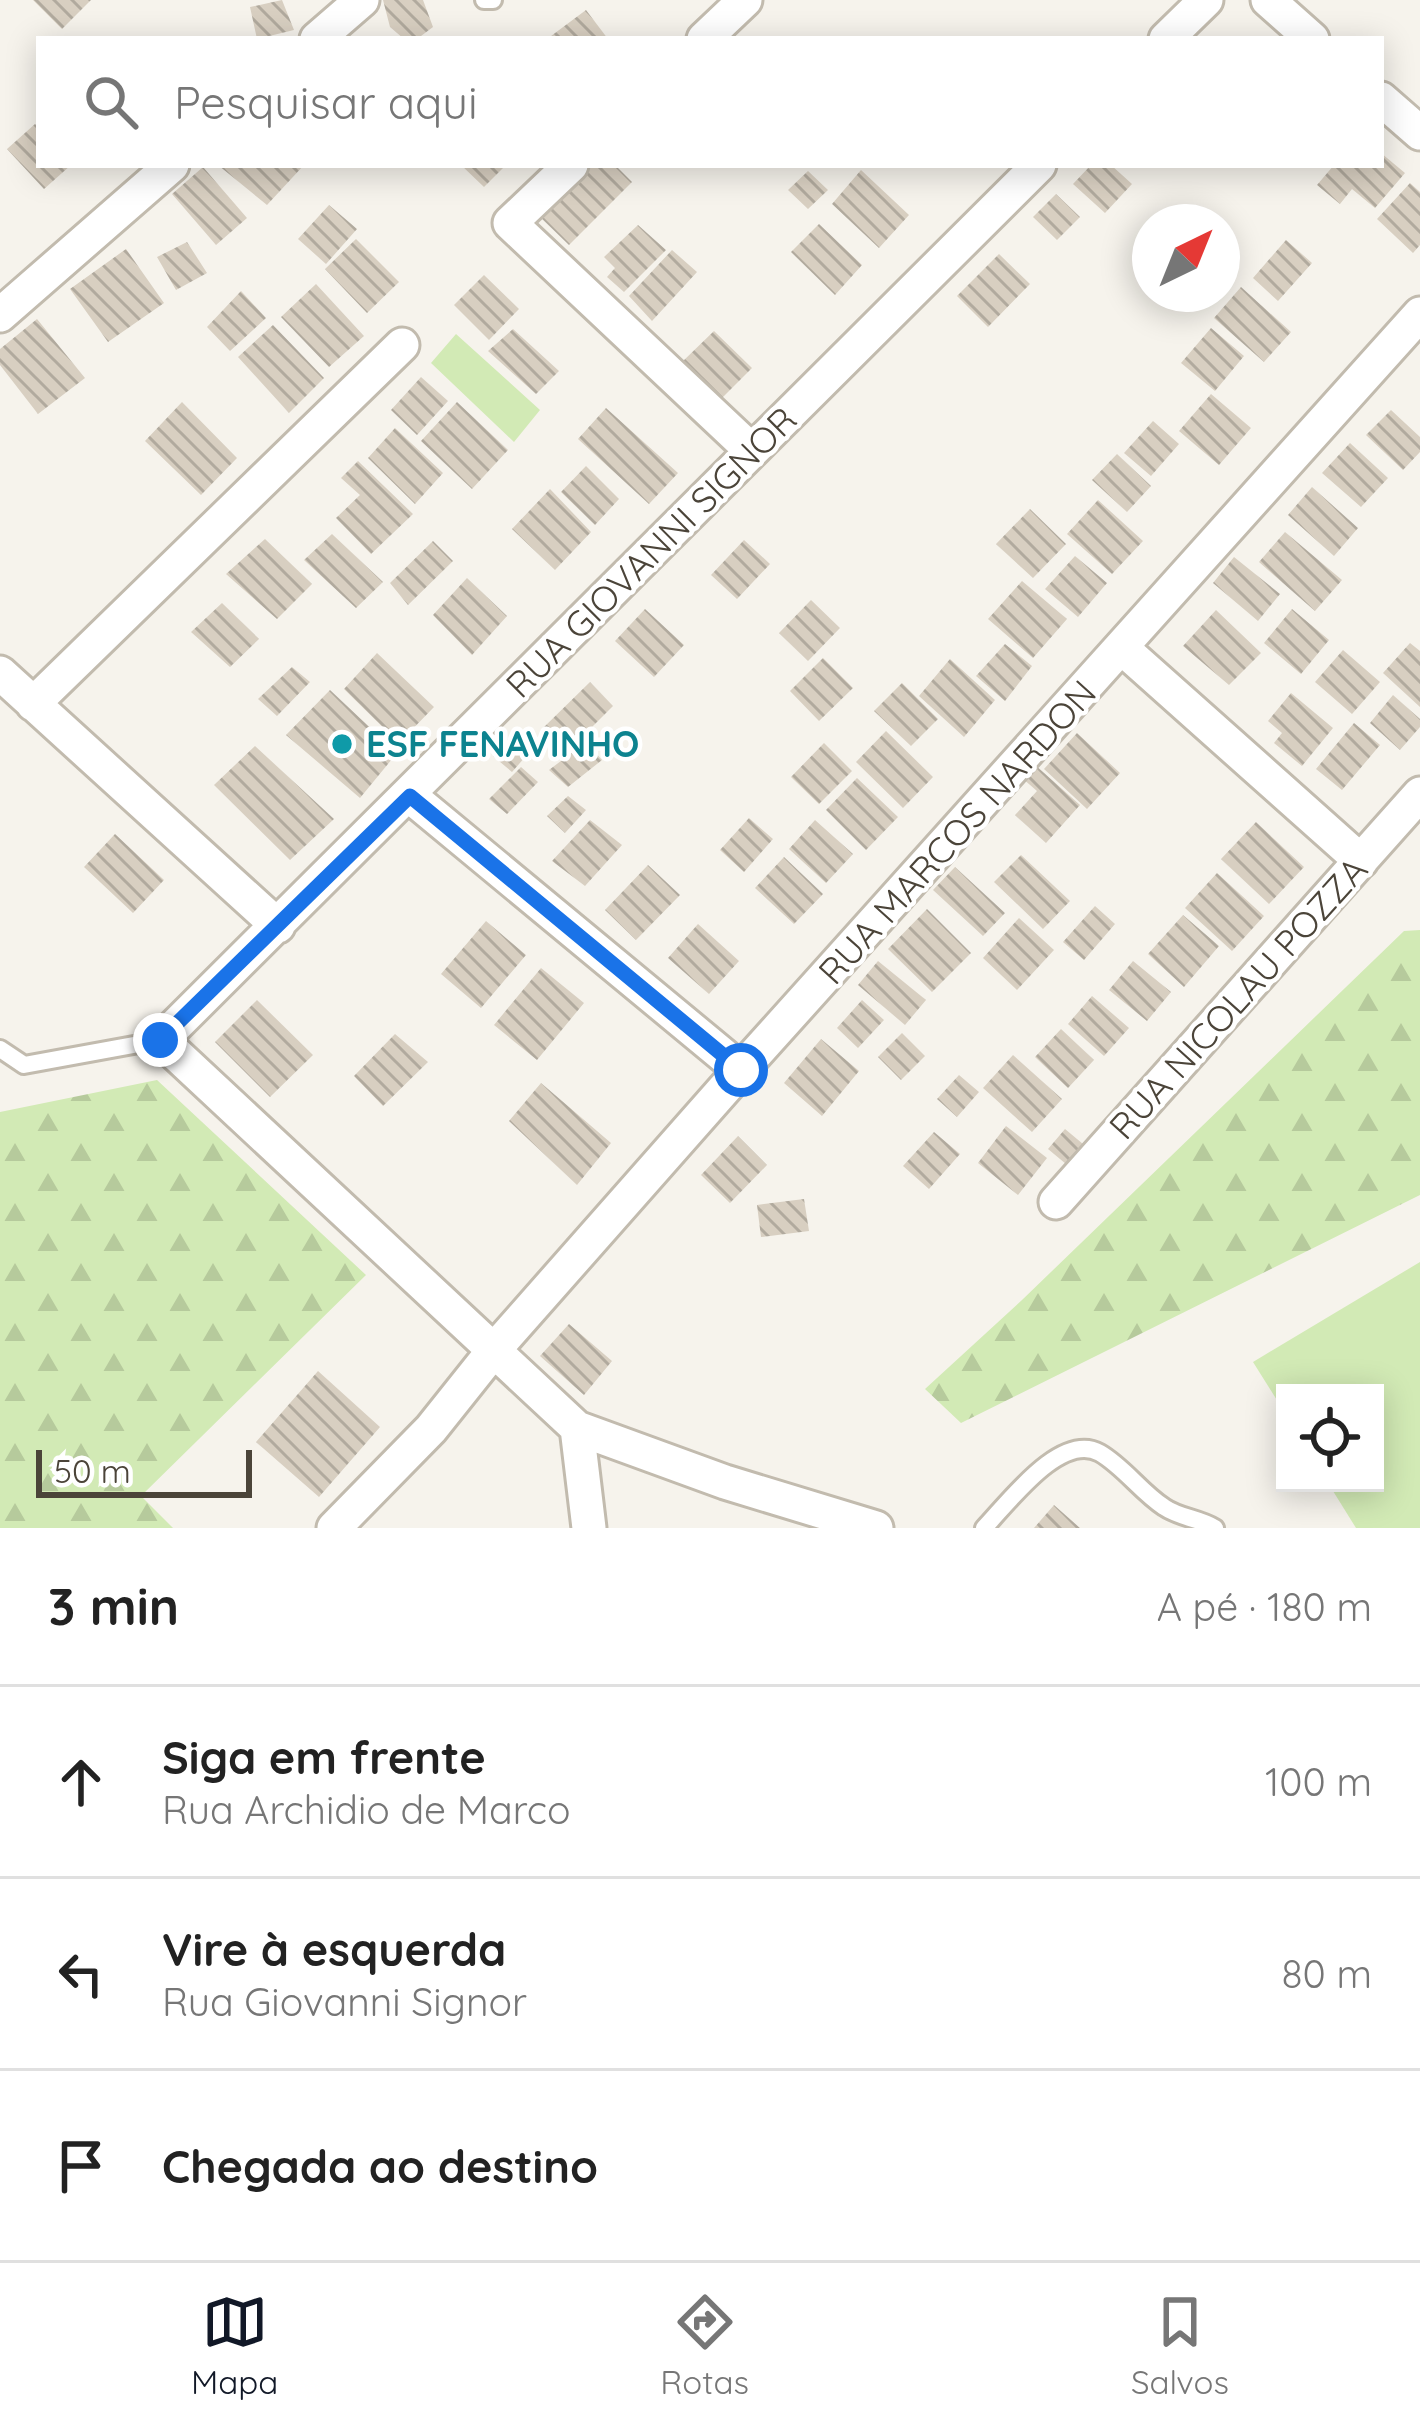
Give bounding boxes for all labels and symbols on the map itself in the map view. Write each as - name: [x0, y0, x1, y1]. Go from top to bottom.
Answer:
- north arrow: [1132, 204, 1240, 312]
- street label: RUA GIOVANNI SIGNOR: [496, 397, 805, 706]
- street label: RUA MARCOS NARDON: [808, 670, 1105, 993]
- place label: ESF FENAVINHO: [366, 721, 639, 766]
- marker: ESF FENAVINHO: [329, 731, 355, 757]
- street label: RUA NICOLAU POZZA: [1099, 847, 1376, 1148]
- route end: [133, 1013, 187, 1067]
- route start: [714, 1043, 768, 1097]
- scale bar: [36, 1444, 252, 1497]

